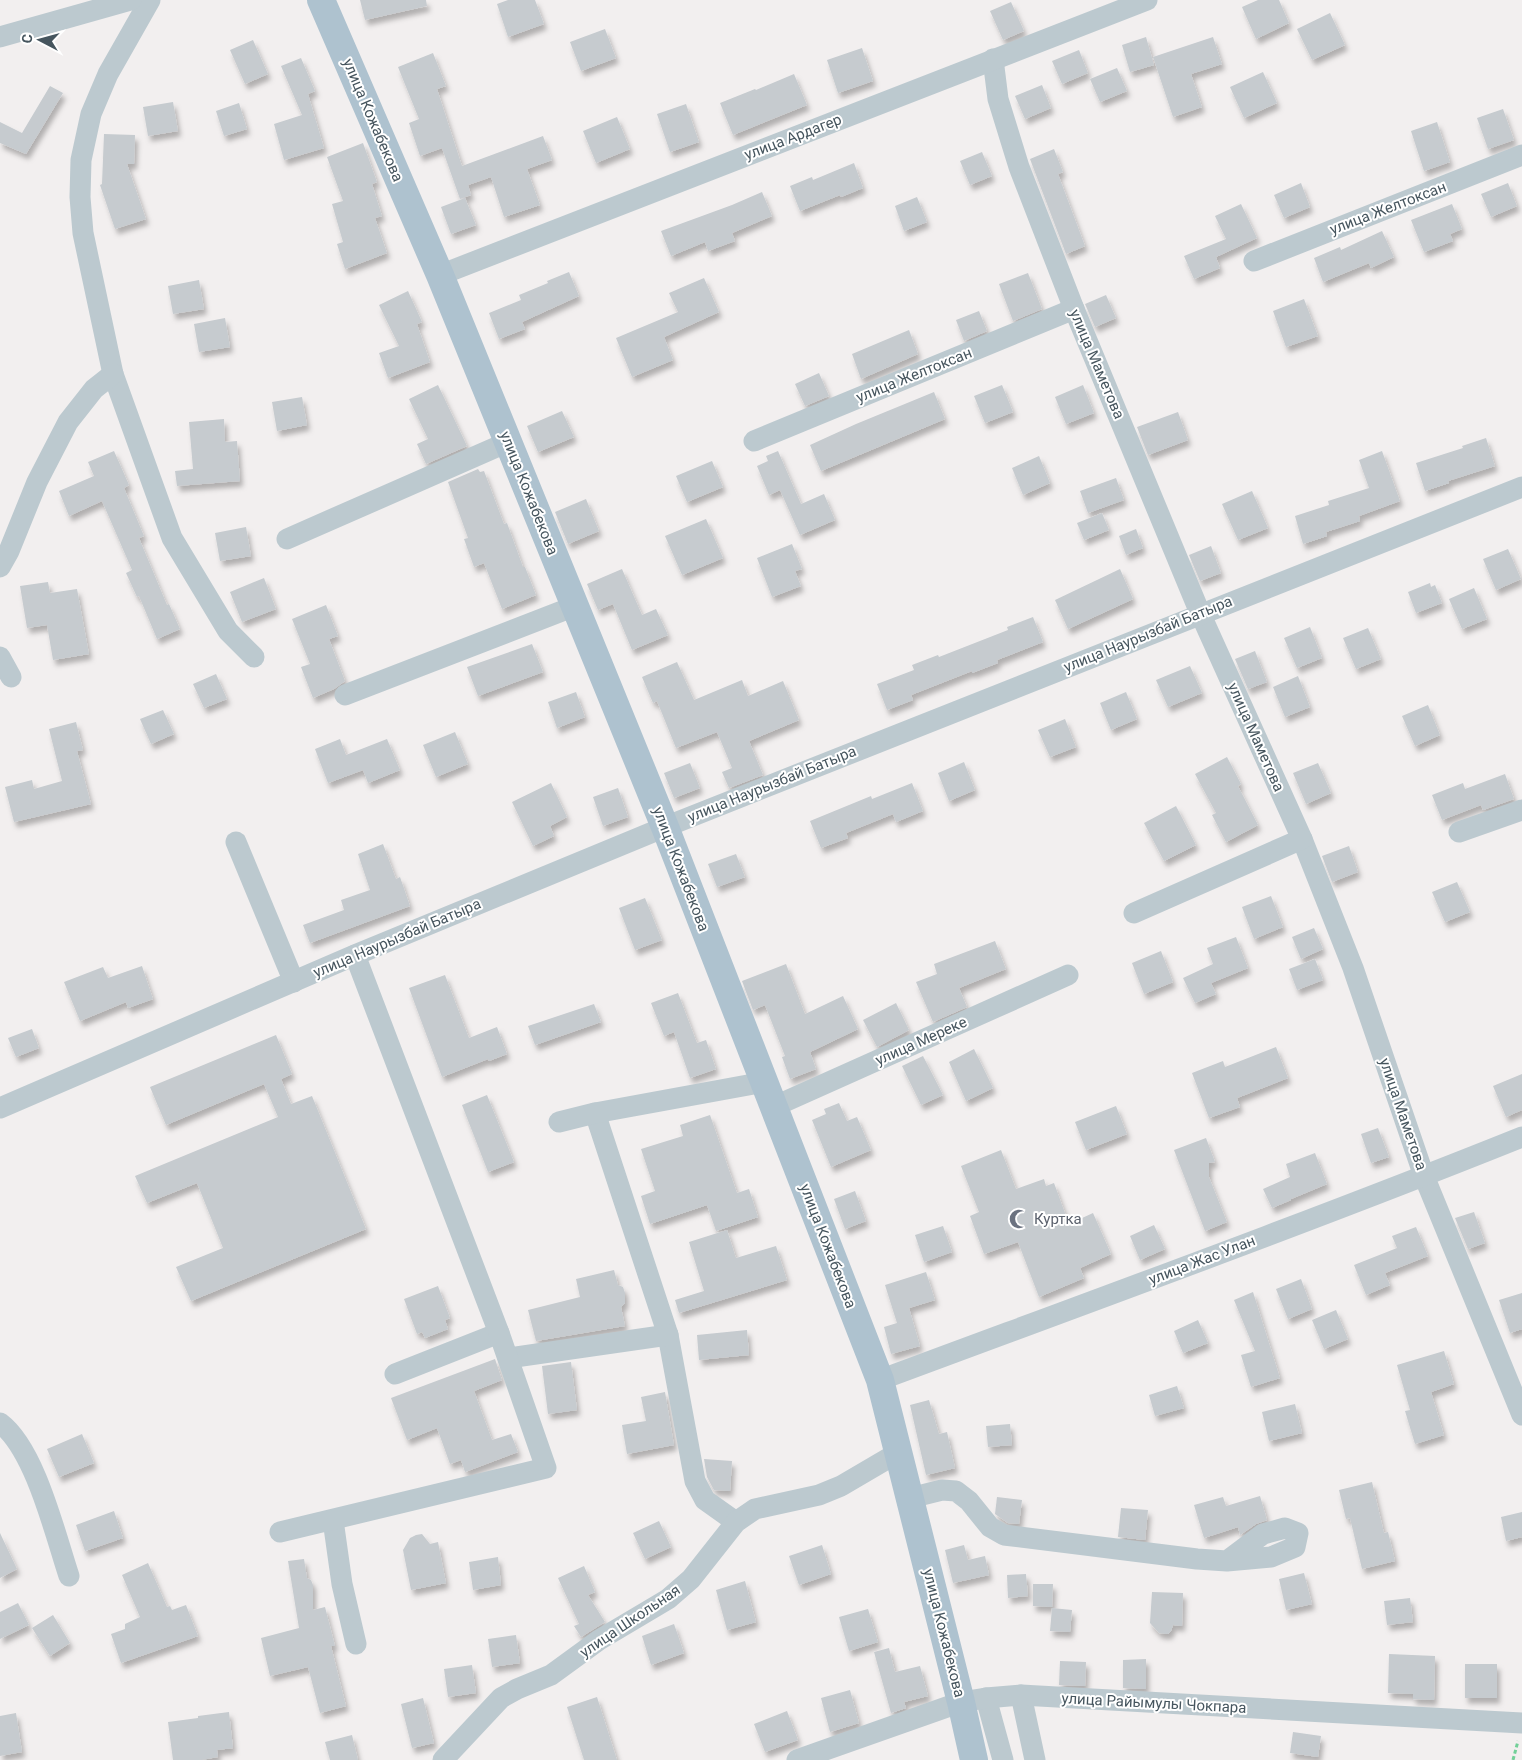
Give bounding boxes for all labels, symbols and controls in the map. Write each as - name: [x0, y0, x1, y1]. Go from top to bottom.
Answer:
- north arrow: [15, 15, 65, 65]
- text: С: [19, 33, 36, 44]
- street label: улица Кожабекова: [339, 56, 407, 184]
- street label: улица Ардагер: [742, 110, 844, 164]
- street label: улица Желтоксан: [1327, 178, 1449, 238]
- street label: улица Маметова: [1066, 306, 1128, 422]
- street label: улица Желтоксан: [854, 344, 974, 406]
- street label: улица Кожабекова: [496, 428, 562, 558]
- street label: улица Наурызбай Батыра: [1061, 592, 1235, 676]
- street label: улица Маметова: [1224, 680, 1288, 794]
- street label: улица Наурызбай Батыра: [685, 742, 859, 826]
- street label: улица Кожабекова: [649, 804, 713, 934]
- street label: улица Наурызбай Батыра: [311, 895, 483, 981]
- street label: улица Мереке: [872, 1013, 970, 1069]
- street label: улица Маметова: [1375, 1056, 1431, 1172]
- street label: улица Кожабекова: [796, 1181, 860, 1311]
- mosque icon: Куртка: [1008, 1208, 1030, 1230]
- place label: Куртка: [1034, 1210, 1082, 1228]
- street label: улица Жас Улан: [1146, 1231, 1258, 1289]
- street label: улица Кожабекова: [919, 1567, 969, 1699]
- street label: улица Школьная: [576, 1581, 684, 1661]
- street label: улица Райымулы Чокпара: [1061, 1689, 1247, 1717]

